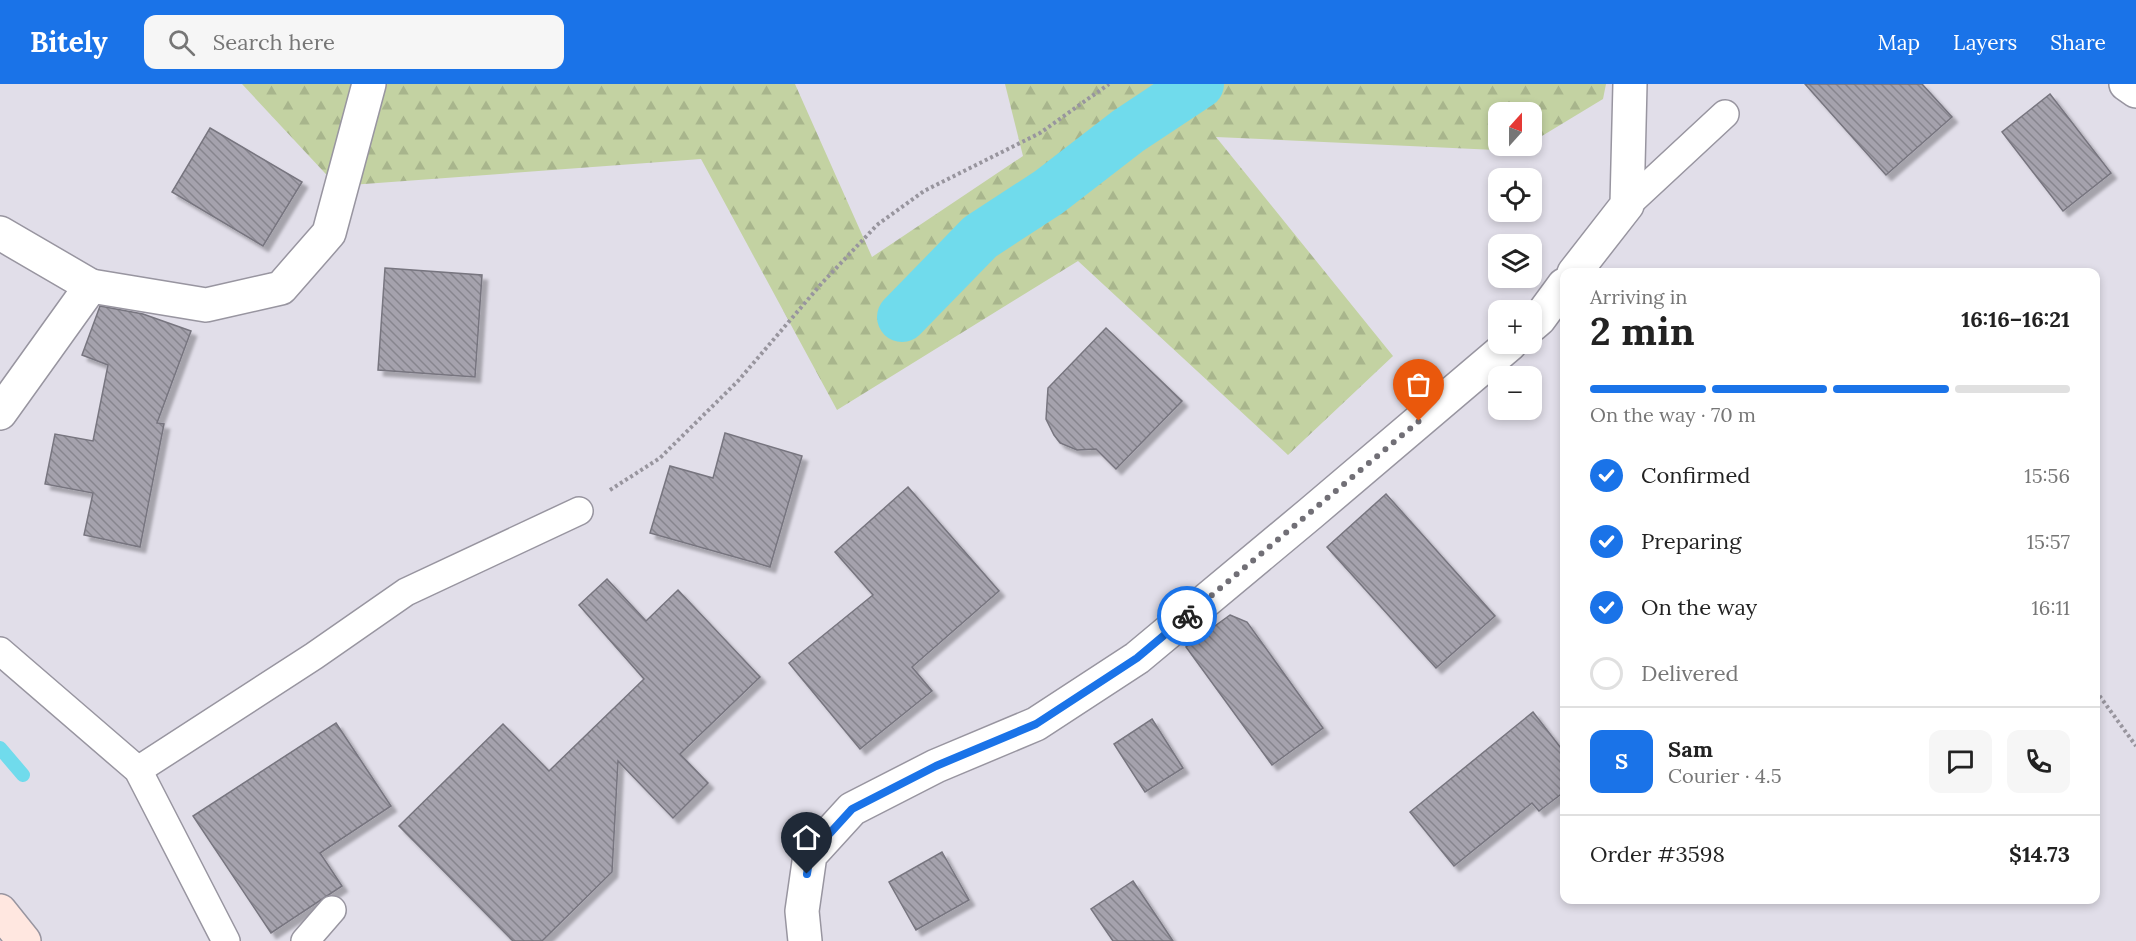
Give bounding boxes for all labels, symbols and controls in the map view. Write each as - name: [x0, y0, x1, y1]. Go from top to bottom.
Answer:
- search box: [144, 15, 564, 69]
- text: Bitely: [30, 24, 108, 60]
- icon: search: [165, 26, 198, 59]
- text: Search here: [213, 28, 335, 56]
- text: Map: [1877, 29, 1920, 56]
- text: Layers: [1953, 29, 2017, 56]
- text: Share: [2050, 29, 2106, 56]
- north arrow: [1488, 102, 1542, 156]
- map controls: [1488, 102, 1542, 420]
- button: locate: [1488, 168, 1542, 222]
- button: layers: [1488, 234, 1542, 288]
- text: Arriving in: [1590, 284, 1687, 309]
- button: +: [1488, 300, 1542, 354]
- text: 16:16–16:21: [1961, 305, 2070, 333]
- text: 2 min: [1590, 306, 1695, 356]
- pin: [1393, 359, 1444, 421]
- button: −: [1488, 366, 1542, 420]
- icon: bag: [1402, 368, 1435, 401]
- text: On the way · 70 m: [1590, 402, 1756, 427]
- icon: check: [1590, 459, 1623, 492]
- text: Confirmed: [1641, 461, 1750, 489]
- text: 15:56: [2024, 463, 2070, 488]
- icon: check: [1590, 525, 1623, 558]
- text: Preparing: [1641, 527, 1741, 555]
- text: 15:57: [2027, 529, 2070, 554]
- courier: [1157, 586, 1217, 646]
- icon: check: [1590, 591, 1623, 624]
- text: On the way: [1641, 593, 1757, 621]
- text: 16:11: [2032, 595, 2070, 620]
- icon: bike: [1171, 600, 1204, 633]
- text: Delivered: [1641, 659, 1739, 687]
- button: chat: [1929, 730, 1992, 793]
- button: phone: [2007, 730, 2070, 793]
- text: Sam: [1668, 735, 1713, 763]
- text: S: [1615, 747, 1628, 775]
- text: Courier · 4.5: [1668, 763, 1782, 788]
- pin: [781, 812, 832, 874]
- icon: home: [790, 821, 823, 854]
- text: Order #3598: [1590, 840, 1725, 868]
- text: $14.73: [2009, 840, 2070, 868]

